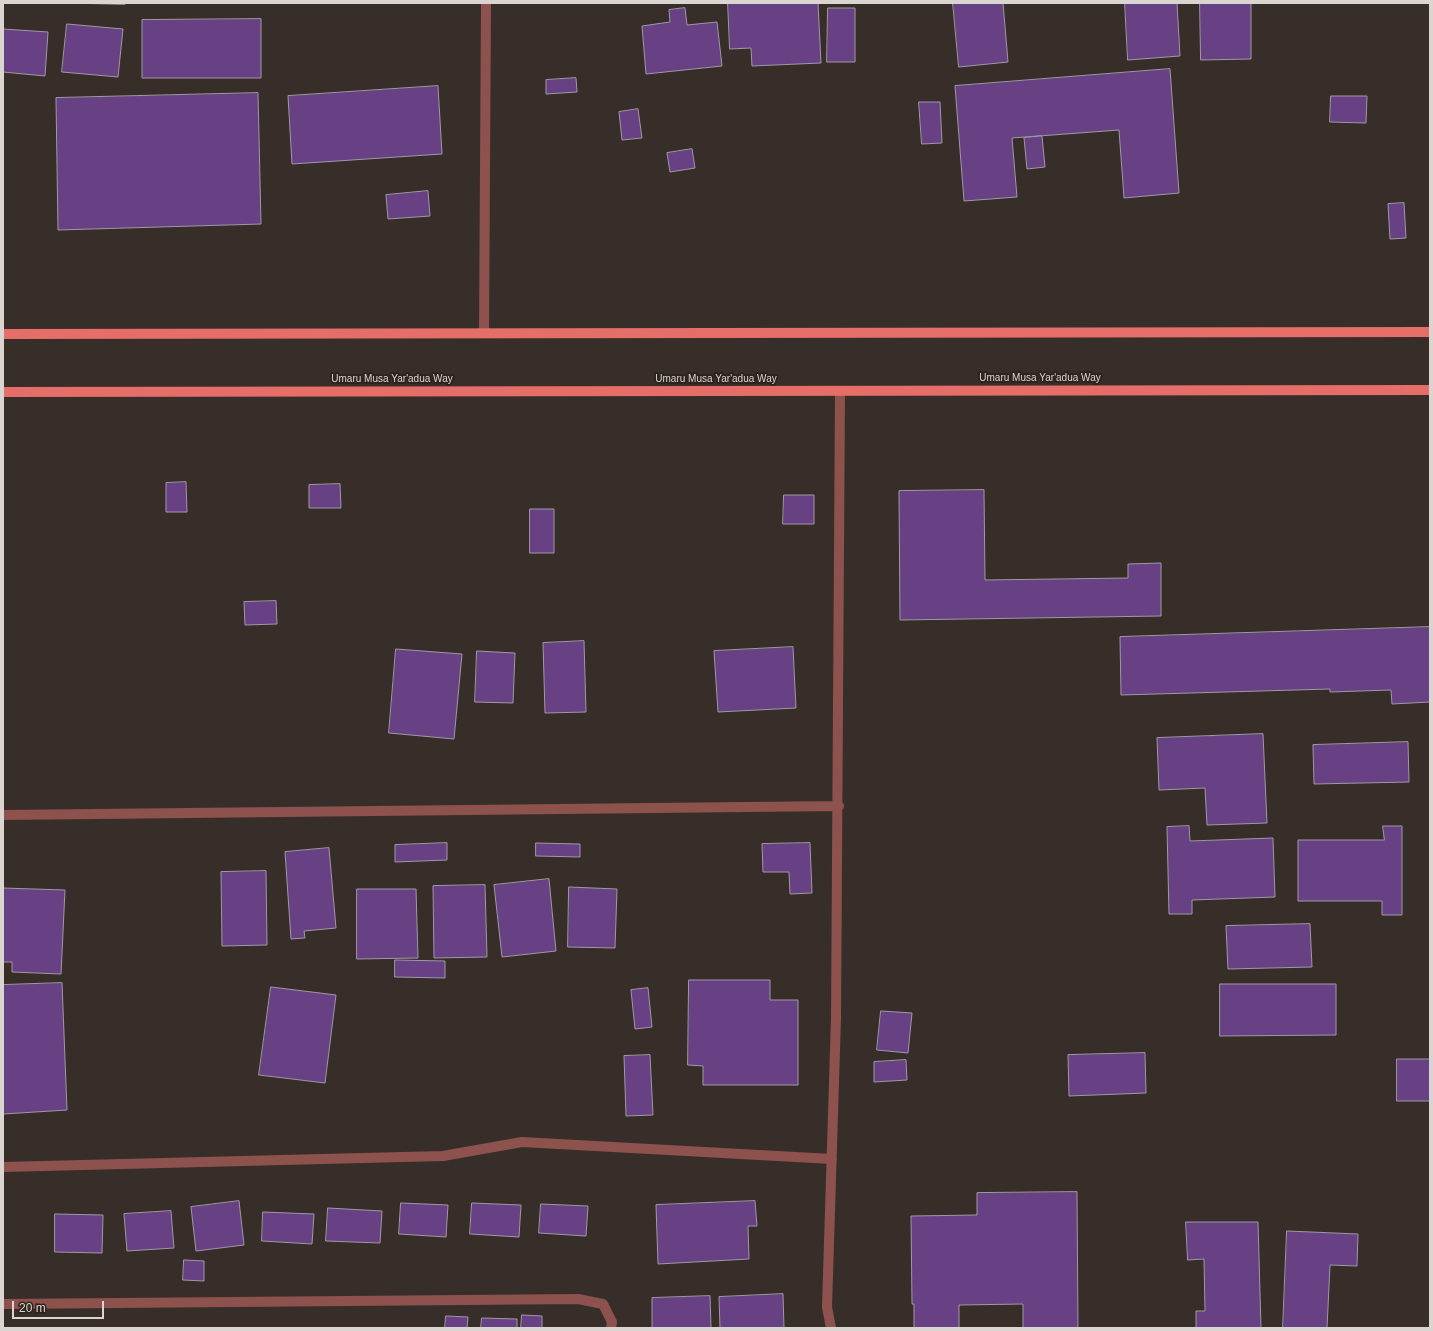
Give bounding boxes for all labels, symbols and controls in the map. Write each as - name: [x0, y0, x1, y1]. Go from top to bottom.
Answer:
- street label: Umaru Musa Yar'adua Way: [979, 372, 1101, 384]
- street label: Umaru Musa Yar'adua Way: [331, 373, 453, 385]
- street label: Umaru Musa Yar'adua Way: [655, 373, 777, 385]
- scale bar: [14, 1293, 106, 1319]
- text: 20 m: [19, 1301, 46, 1315]

